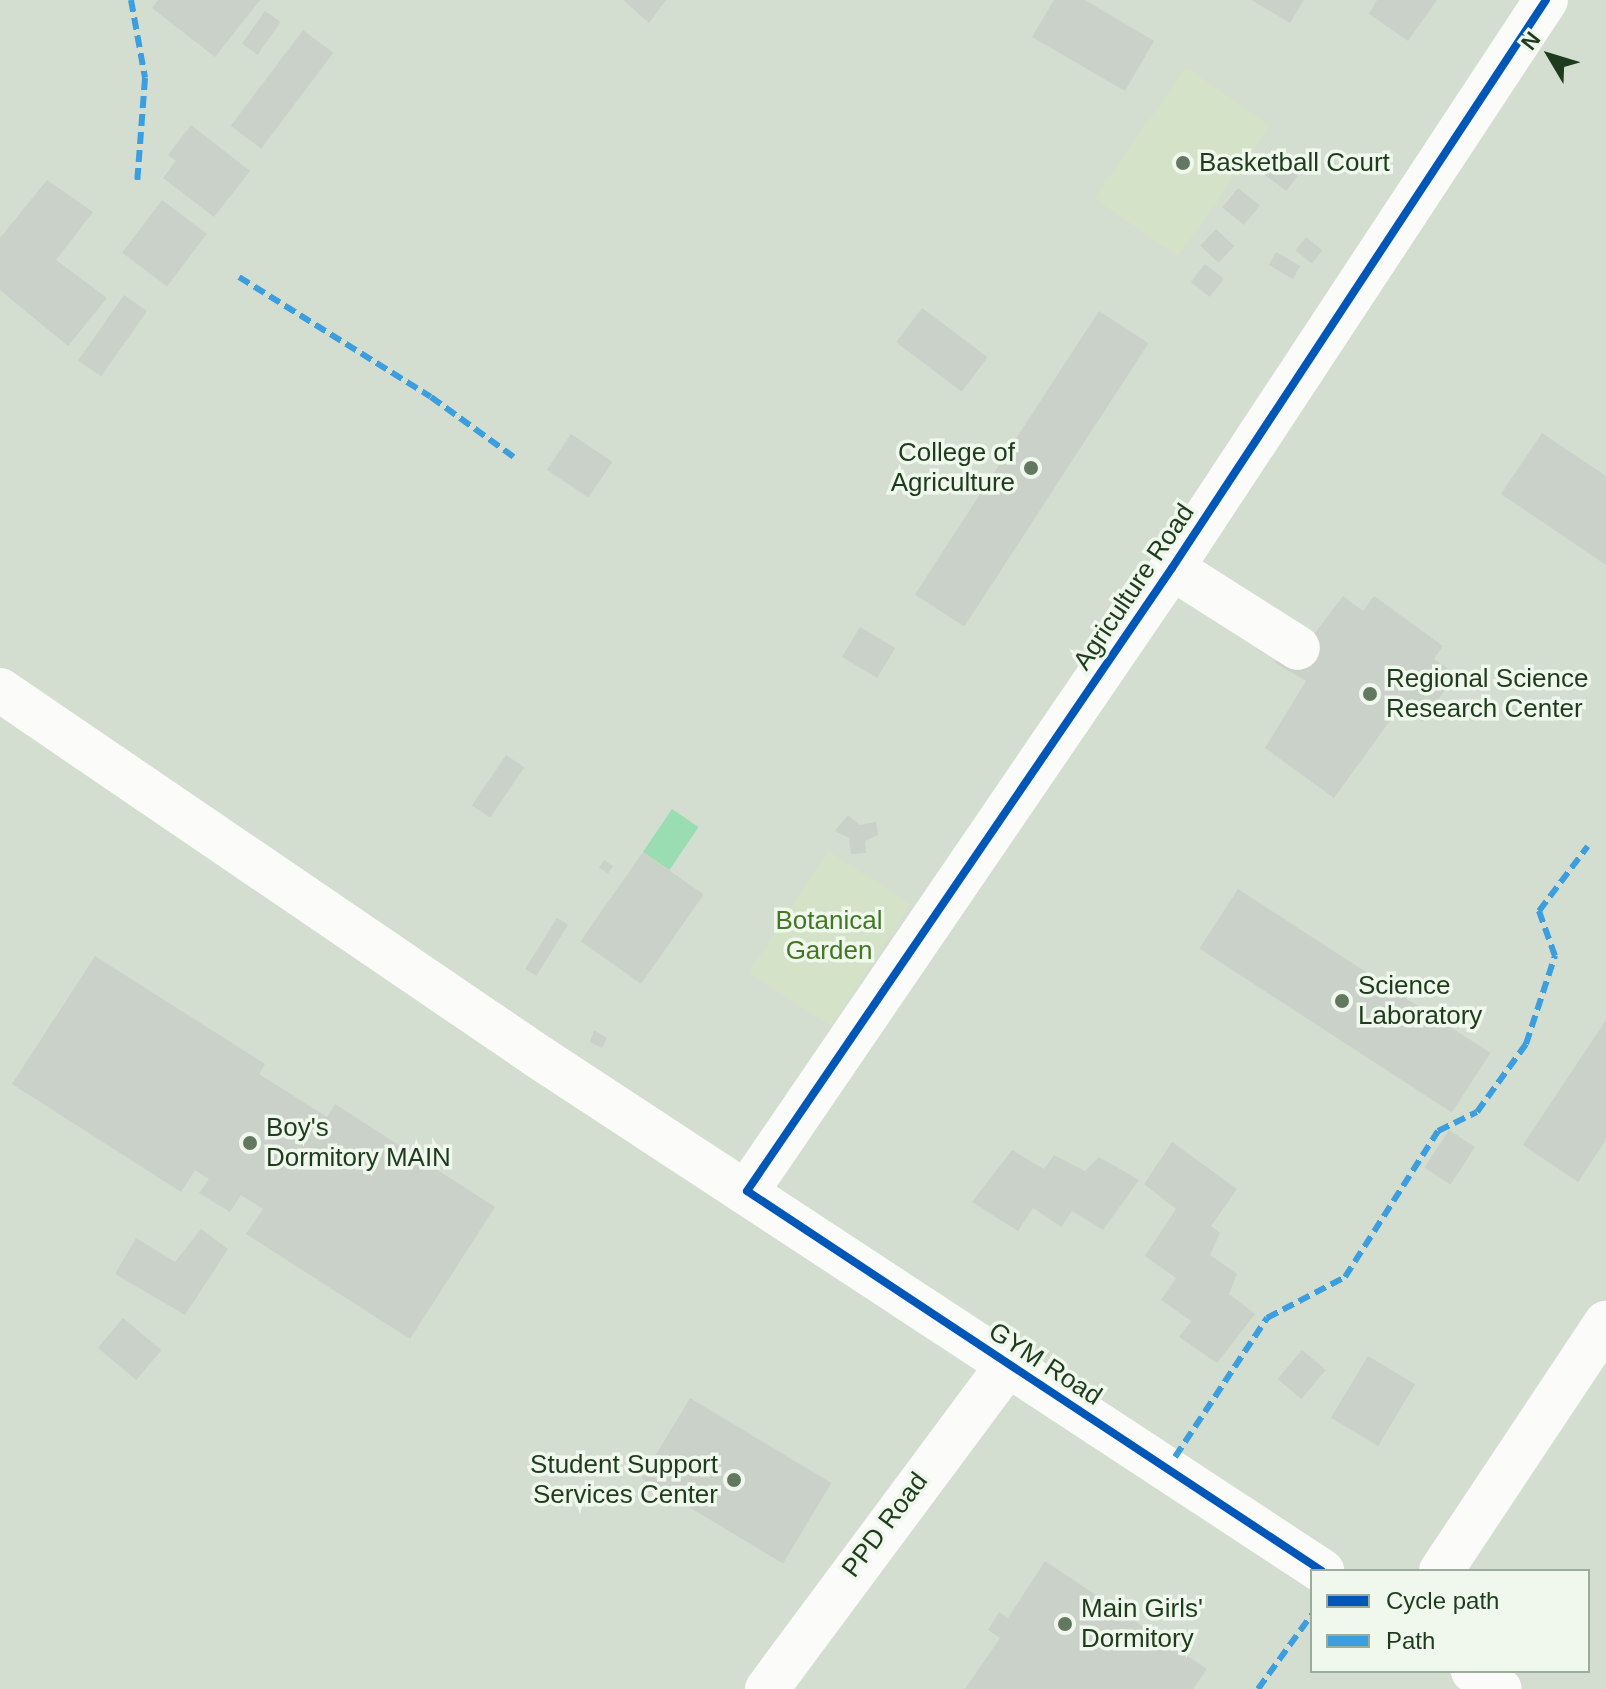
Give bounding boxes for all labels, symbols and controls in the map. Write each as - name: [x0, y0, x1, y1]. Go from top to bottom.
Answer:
- north arrow: [1510, 16, 1590, 96]
- text: N: [1516, 27, 1545, 55]
- place label: Basketball Court: [1199, 147, 1390, 179]
- marker: Basketball Court: [1174, 154, 1192, 172]
- place label: College of Agriculture: [891, 437, 1015, 498]
- marker: College of Agriculture: [1022, 459, 1040, 477]
- street label: Agriculture Road: [1067, 498, 1201, 676]
- place label: Regional Science Research Center: [1386, 663, 1588, 724]
- marker: Regional Science Research Center: [1361, 685, 1379, 703]
- park label: Botanical Garden: [776, 905, 882, 966]
- place label: Science Laboratory: [1358, 970, 1482, 1032]
- marker: Science Laboratory: [1333, 992, 1351, 1010]
- place label: Boy's Dormitory MAIN: [266, 1112, 451, 1174]
- marker: Boy's Dormitory MAIN: [241, 1134, 259, 1152]
- street label: GYM Road: [983, 1316, 1107, 1412]
- place label: Student Support Services Center: [530, 1449, 718, 1510]
- street label: PPD Road: [836, 1467, 934, 1583]
- marker: Student Support Services Center: [725, 1471, 743, 1489]
- legend: [1310, 1569, 1590, 1673]
- text: Cycle path: [1386, 1587, 1499, 1614]
- place label: Main Girls' Dormitory: [1081, 1593, 1203, 1654]
- marker: Main Girls' Dormitory: [1056, 1615, 1074, 1633]
- text: Path: [1386, 1627, 1435, 1654]

